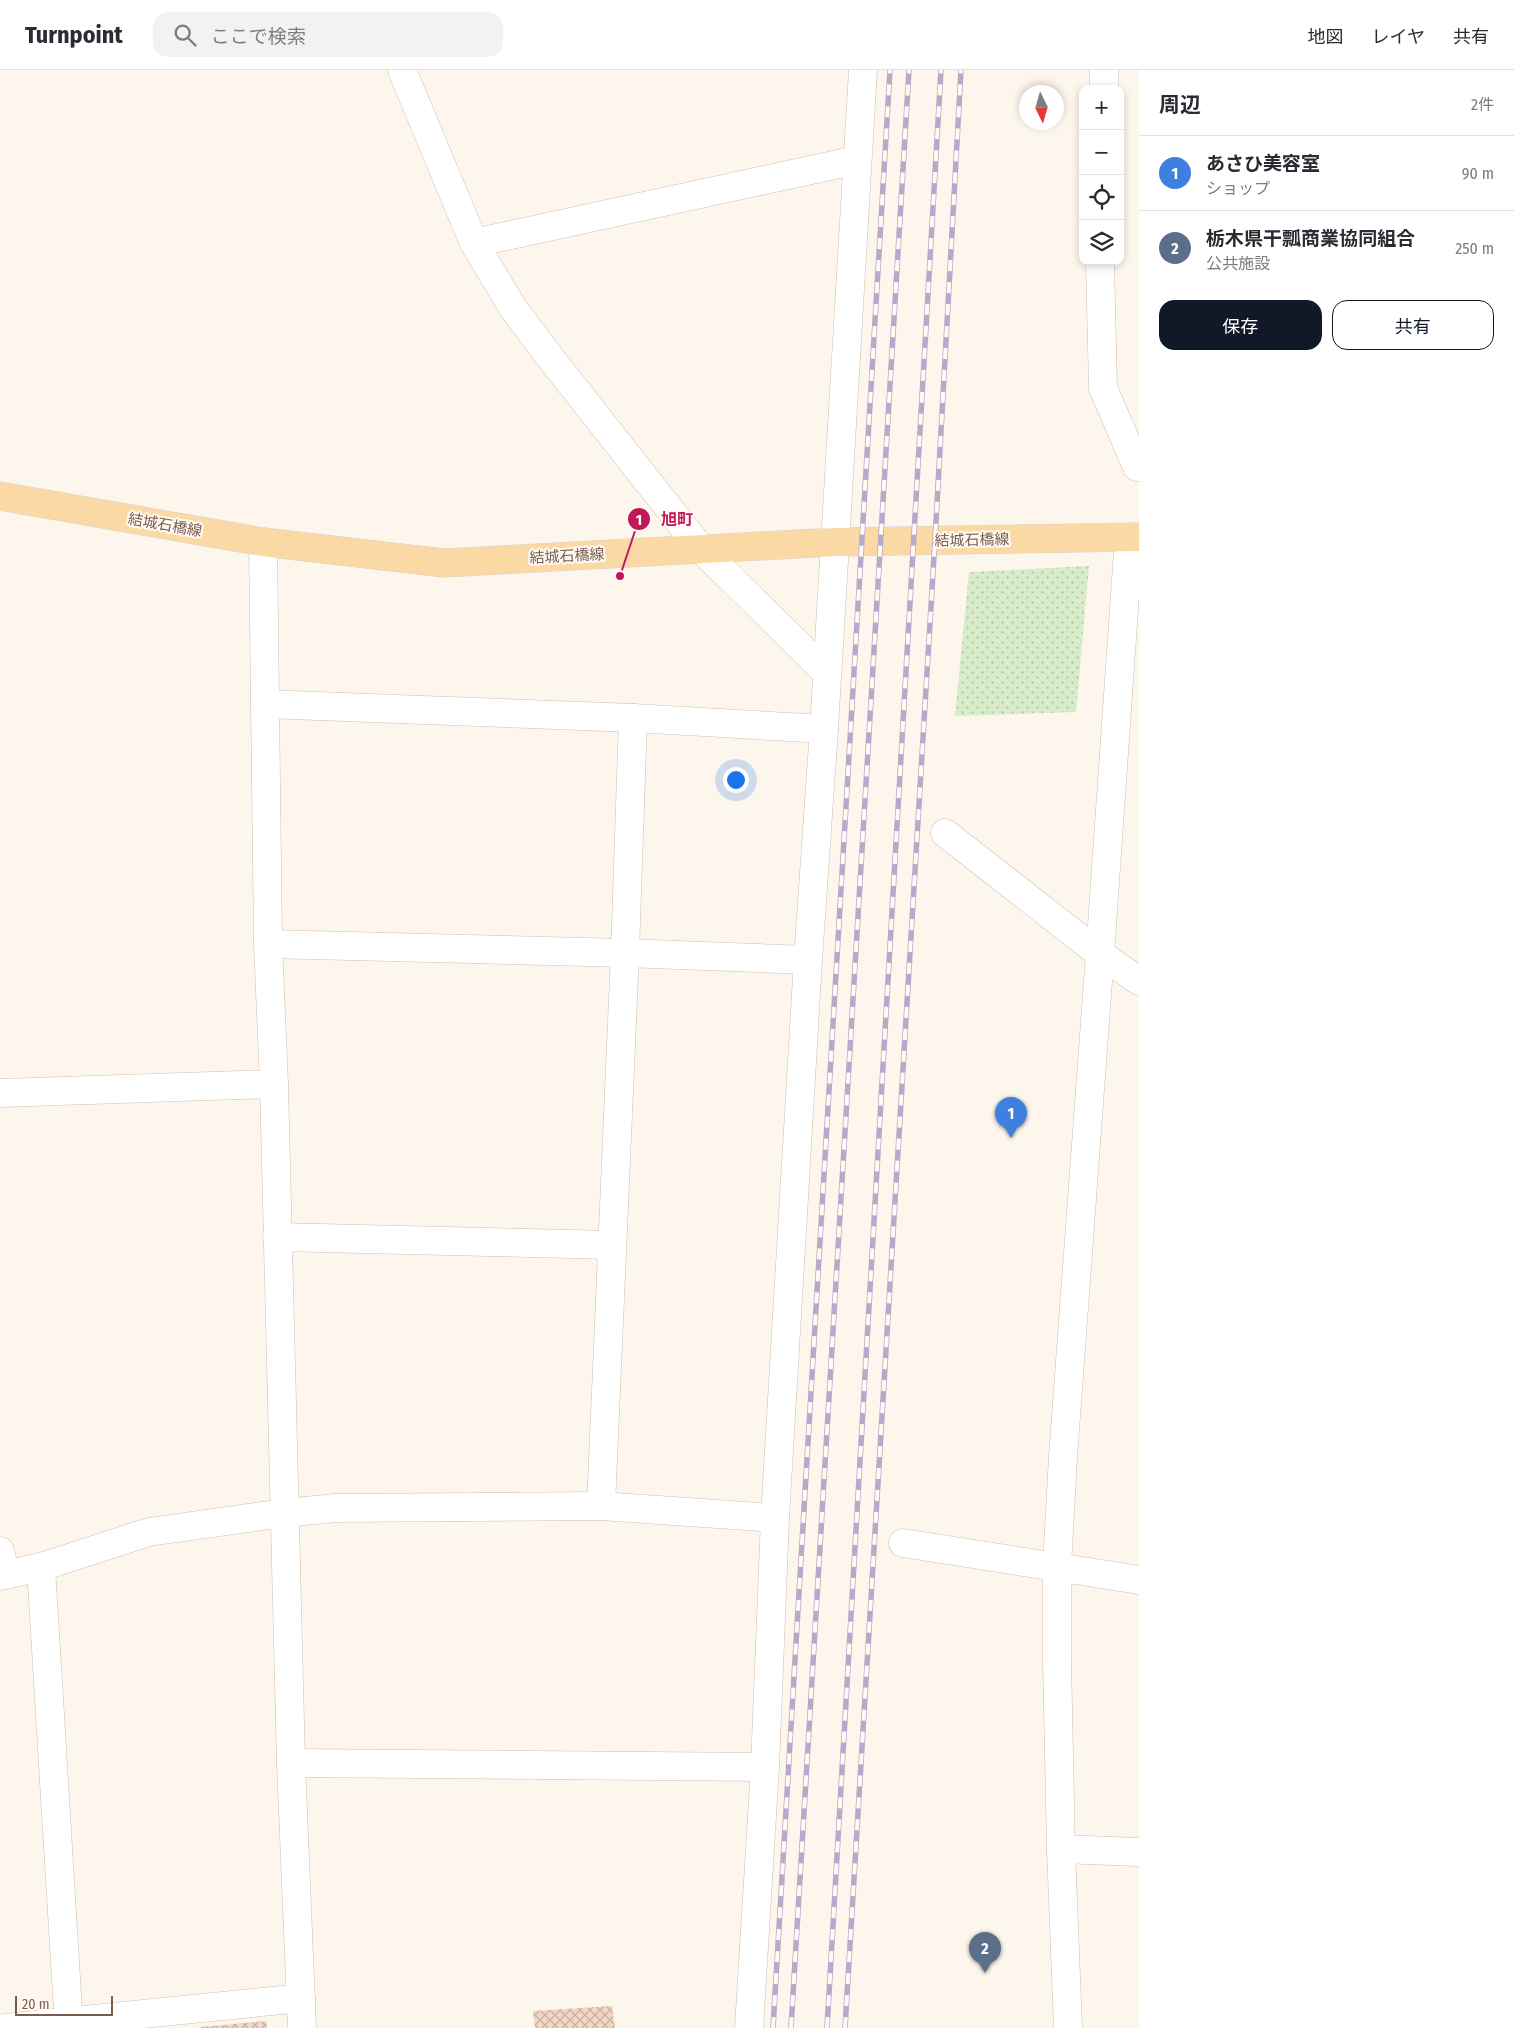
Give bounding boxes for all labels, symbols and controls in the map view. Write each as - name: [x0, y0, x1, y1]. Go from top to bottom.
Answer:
- search box: [153, 12, 503, 57]
- text: Turnpoint: [25, 21, 123, 49]
- icon: search: [171, 21, 199, 49]
- text: ここで検索: [211, 25, 306, 48]
- text: 地図: [1308, 26, 1344, 48]
- text: レイヤ: [1372, 26, 1425, 48]
- text: 共有: [1453, 26, 1489, 48]
- north arrow: [1019, 85, 1064, 130]
- map controls: [1079, 85, 1124, 265]
- button: +: [1079, 85, 1124, 130]
- text: 周辺: [1159, 92, 1201, 118]
- text: 2件: [1471, 95, 1494, 114]
- button: −: [1079, 130, 1124, 175]
- text: あさひ美容室: [1206, 152, 1320, 175]
- text: 1: [1172, 164, 1178, 183]
- text: 90 m: [1462, 164, 1494, 183]
- button: locate: [1079, 175, 1124, 220]
- text: ショップ: [1206, 179, 1270, 198]
- button: layers: [1079, 220, 1124, 265]
- text: 栃木県干瓢商業協同組合: [1206, 227, 1415, 250]
- text: 2: [1171, 239, 1179, 258]
- text: 250 m: [1455, 239, 1494, 258]
- text: 公共施設: [1206, 254, 1270, 273]
- button: 保存: [1159, 300, 1322, 350]
- button: 共有: [1332, 300, 1494, 350]
- callout: 旭町: [626, 504, 703, 535]
- street label: 結城石橋線: [126, 510, 204, 540]
- text: 旭町: [661, 510, 693, 529]
- text: 1: [636, 511, 642, 529]
- street label: 結城石橋線: [934, 530, 1010, 550]
- street label: 結城石橋線: [529, 545, 605, 567]
- your location: [723, 767, 749, 793]
- pin: 1: [995, 1097, 1027, 1138]
- pin: 2: [969, 1932, 1001, 1973]
- scale bar: [15, 1993, 112, 2016]
- text: 20 m: [22, 1996, 50, 2013]

